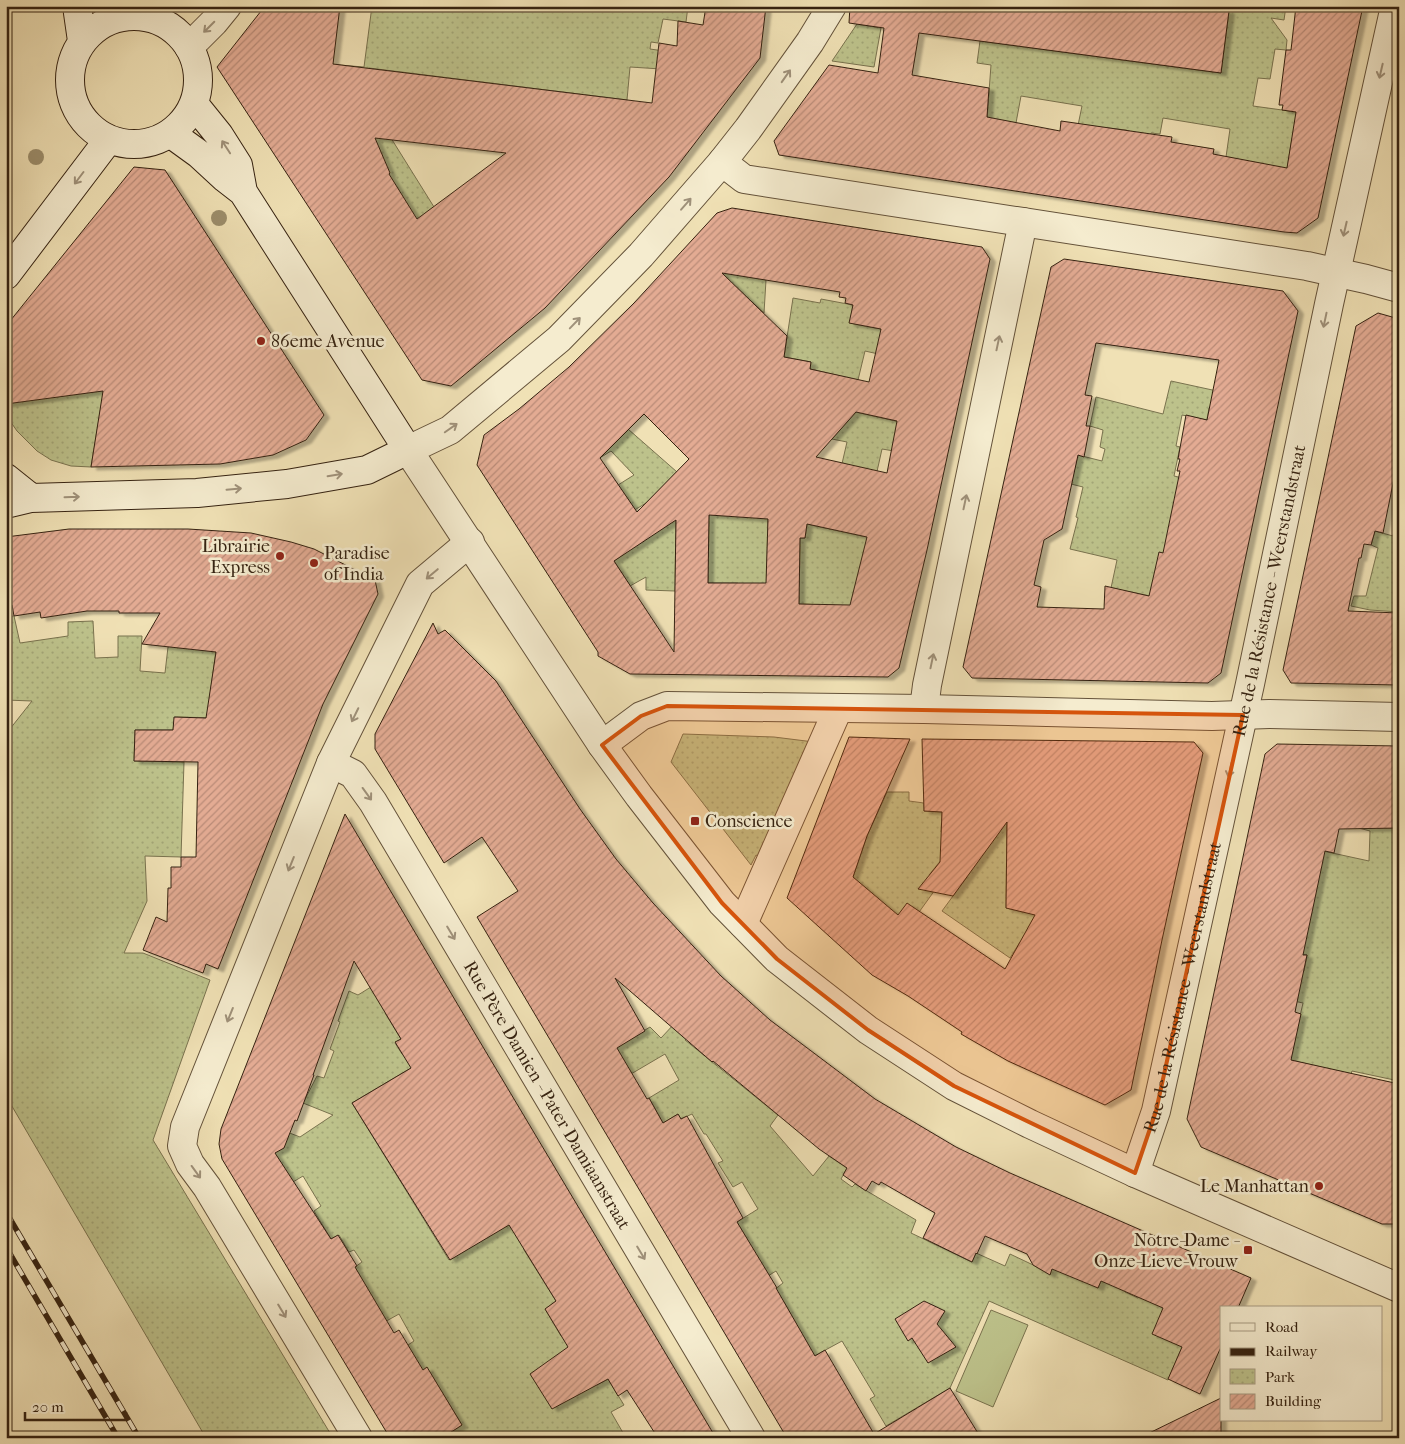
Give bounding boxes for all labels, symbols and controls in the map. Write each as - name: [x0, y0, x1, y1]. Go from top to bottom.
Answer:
- one-way arrow: [203, 21, 215, 34]
- one-way arrow: [1376, 63, 1385, 79]
- one-way arrow: [781, 69, 791, 83]
- one-way arrow: [221, 141, 231, 155]
- one-way arrow: [74, 171, 84, 185]
- one-way arrow: [680, 198, 691, 211]
- one-way arrow: [1340, 221, 1349, 237]
- one-way arrow: [1320, 311, 1330, 327]
- one-way arrow: [569, 317, 581, 329]
- place label: 86eme Avenue: [271, 331, 385, 352]
- marker: 86eme Avenue: [255, 335, 267, 347]
- one-way arrow: [994, 335, 1003, 351]
- one-way arrow: [444, 423, 458, 433]
- street label: Rue de la Résistance - Weerstandstraat: [1229, 442, 1311, 739]
- one-way arrow: [327, 470, 343, 480]
- one-way arrow: [226, 485, 242, 494]
- one-way arrow: [63, 492, 79, 501]
- one-way arrow: [961, 494, 970, 510]
- place label: Librairie Express: [202, 536, 270, 578]
- place label: Paradise of India: [324, 543, 390, 585]
- marker: Librairie Express: [274, 550, 286, 562]
- marker: Paradise of India: [308, 557, 320, 569]
- one-way arrow: [426, 568, 439, 579]
- one-way arrow: [928, 653, 937, 669]
- one-way arrow: [350, 707, 359, 722]
- one-way arrow: [1225, 762, 1234, 778]
- one-way arrow: [362, 787, 372, 801]
- place label: Conscience: [705, 811, 793, 832]
- marker: Conscience: [689, 815, 701, 827]
- street label: Rue de la Résistance - Weerstandstraat: [1139, 839, 1226, 1136]
- one-way arrow: [285, 856, 295, 871]
- one-way arrow: [446, 926, 456, 940]
- street label: Rue Père Damien - Pater Damiaanstraat: [459, 957, 635, 1234]
- one-way arrow: [225, 1007, 234, 1022]
- one-way arrow: [191, 1165, 202, 1178]
- place label: Le Manhattan: [1200, 1176, 1310, 1197]
- marker: Le Manhattan: [1313, 1180, 1325, 1192]
- place label: Notre-Dame - Onze-Lieve-Vrouw: [1094, 1230, 1240, 1272]
- marker: Notre-Dame - Onze-Lieve-Vrouw: [1242, 1244, 1254, 1256]
- one-way arrow: [637, 1246, 647, 1260]
- one-way arrow: [277, 1303, 287, 1317]
- legend: [1220, 1306, 1382, 1422]
- text: Road: [1265, 1318, 1299, 1336]
- text: Railway: [1265, 1342, 1318, 1360]
- text: Park: [1265, 1368, 1295, 1386]
- scale bar: [25, 1389, 126, 1421]
- text: Building: [1265, 1392, 1322, 1410]
- text: 20 m: [32, 1398, 64, 1416]

